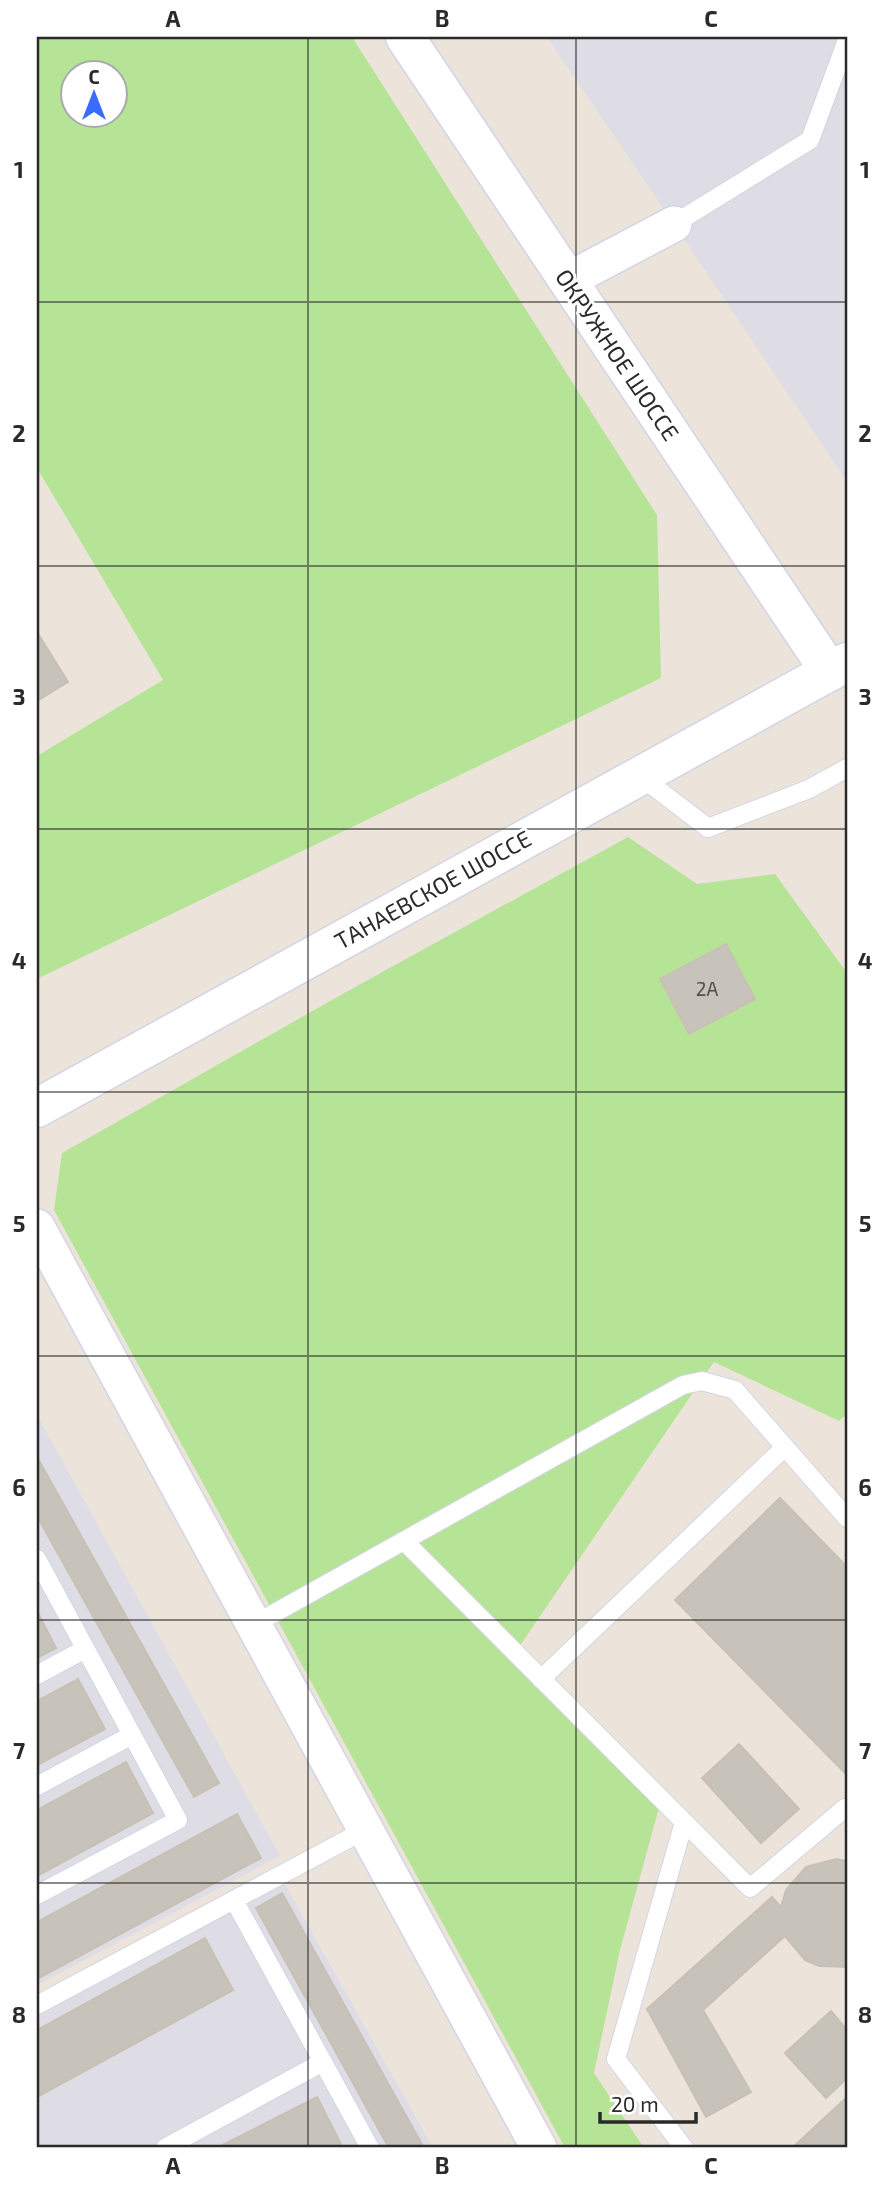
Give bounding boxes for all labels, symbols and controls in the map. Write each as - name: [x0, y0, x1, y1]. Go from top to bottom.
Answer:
- text: A: [165, 4, 181, 32]
- text: B: [435, 4, 449, 32]
- text: C: [704, 4, 718, 32]
- north arrow: [60, 60, 130, 130]
- text: С: [88, 65, 100, 88]
- text: 1: [14, 155, 24, 183]
- text: 1: [860, 155, 870, 183]
- street label: ОКРУЖНОЕ ШОССЕ: [550, 263, 686, 446]
- text: 2: [12, 419, 26, 447]
- text: 2: [858, 419, 872, 447]
- text: 3: [12, 682, 26, 710]
- text: 3: [858, 682, 872, 710]
- street label: ТАНАЕВСКОЕ ШОССЕ: [329, 824, 536, 955]
- text: 4: [12, 946, 26, 974]
- text: 4: [858, 946, 872, 974]
- house number: 2А: [696, 977, 718, 1000]
- text: 5: [13, 1209, 25, 1237]
- text: 5: [859, 1209, 871, 1237]
- text: 6: [12, 1473, 26, 1501]
- text: 6: [858, 1473, 872, 1501]
- text: 7: [13, 1736, 25, 1764]
- text: 7: [859, 1736, 871, 1764]
- text: 8: [12, 2000, 26, 2028]
- text: 8: [858, 2000, 872, 2028]
- scale bar: [600, 2080, 697, 2124]
- text: 20 m: [611, 2091, 659, 2116]
- text: A: [165, 2151, 181, 2179]
- text: B: [435, 2151, 449, 2179]
- text: C: [704, 2151, 718, 2179]

